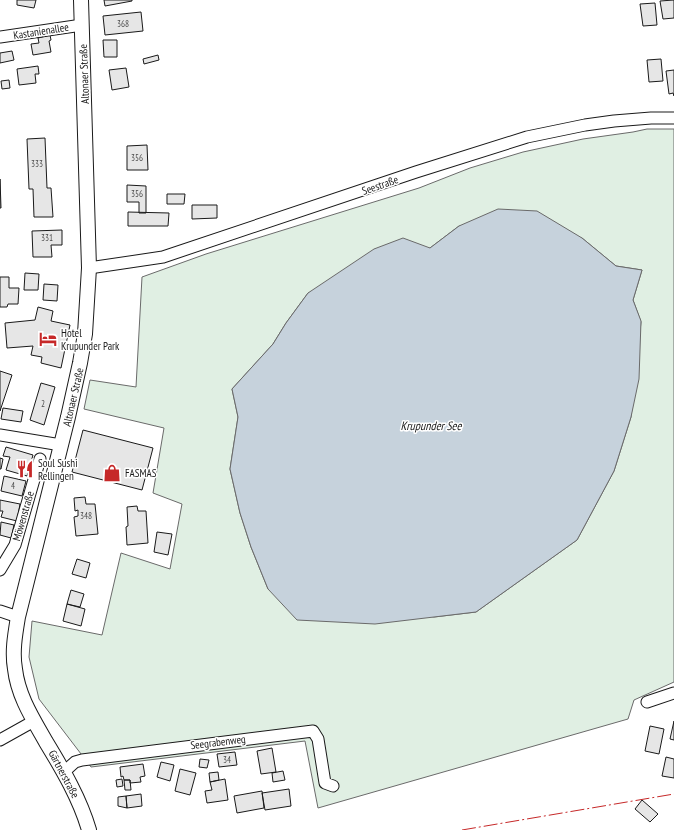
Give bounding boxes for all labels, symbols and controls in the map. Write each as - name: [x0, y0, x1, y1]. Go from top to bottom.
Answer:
- house number: 368: [117, 18, 129, 29]
- street label: Kastanienallee: [12, 20, 70, 42]
- street label: Altonaer Straße: [76, 44, 92, 104]
- house number: 356: [131, 152, 143, 163]
- house number: 333: [31, 158, 43, 169]
- street label: Seestraße: [360, 172, 401, 198]
- house number: 356: [131, 188, 143, 199]
- house number: 331: [41, 232, 53, 243]
- place label: Hotel Krupunder Park: [61, 326, 120, 353]
- hotel icon: Hotel Krupunder Park: [38, 329, 58, 349]
- street label: Altonaer Straße: [59, 366, 87, 428]
- house number: 2: [41, 398, 45, 409]
- water label: Krupunder See: [401, 418, 462, 433]
- place label: Soul Sushi Rellingen: [38, 456, 78, 483]
- restaurant icon: Soul Sushi Rellingen: [15, 459, 35, 479]
- shop icon: FASMAS: [102, 463, 122, 483]
- place label: FASMAS: [125, 466, 157, 480]
- house number: 4: [11, 480, 15, 491]
- street label: Möwenstraße: [9, 489, 37, 543]
- house number: 348: [80, 510, 92, 521]
- street label: Seegrabenweg: [190, 732, 247, 752]
- street label: Gärtnerstraße: [45, 748, 83, 801]
- house number: 34: [223, 754, 231, 765]

